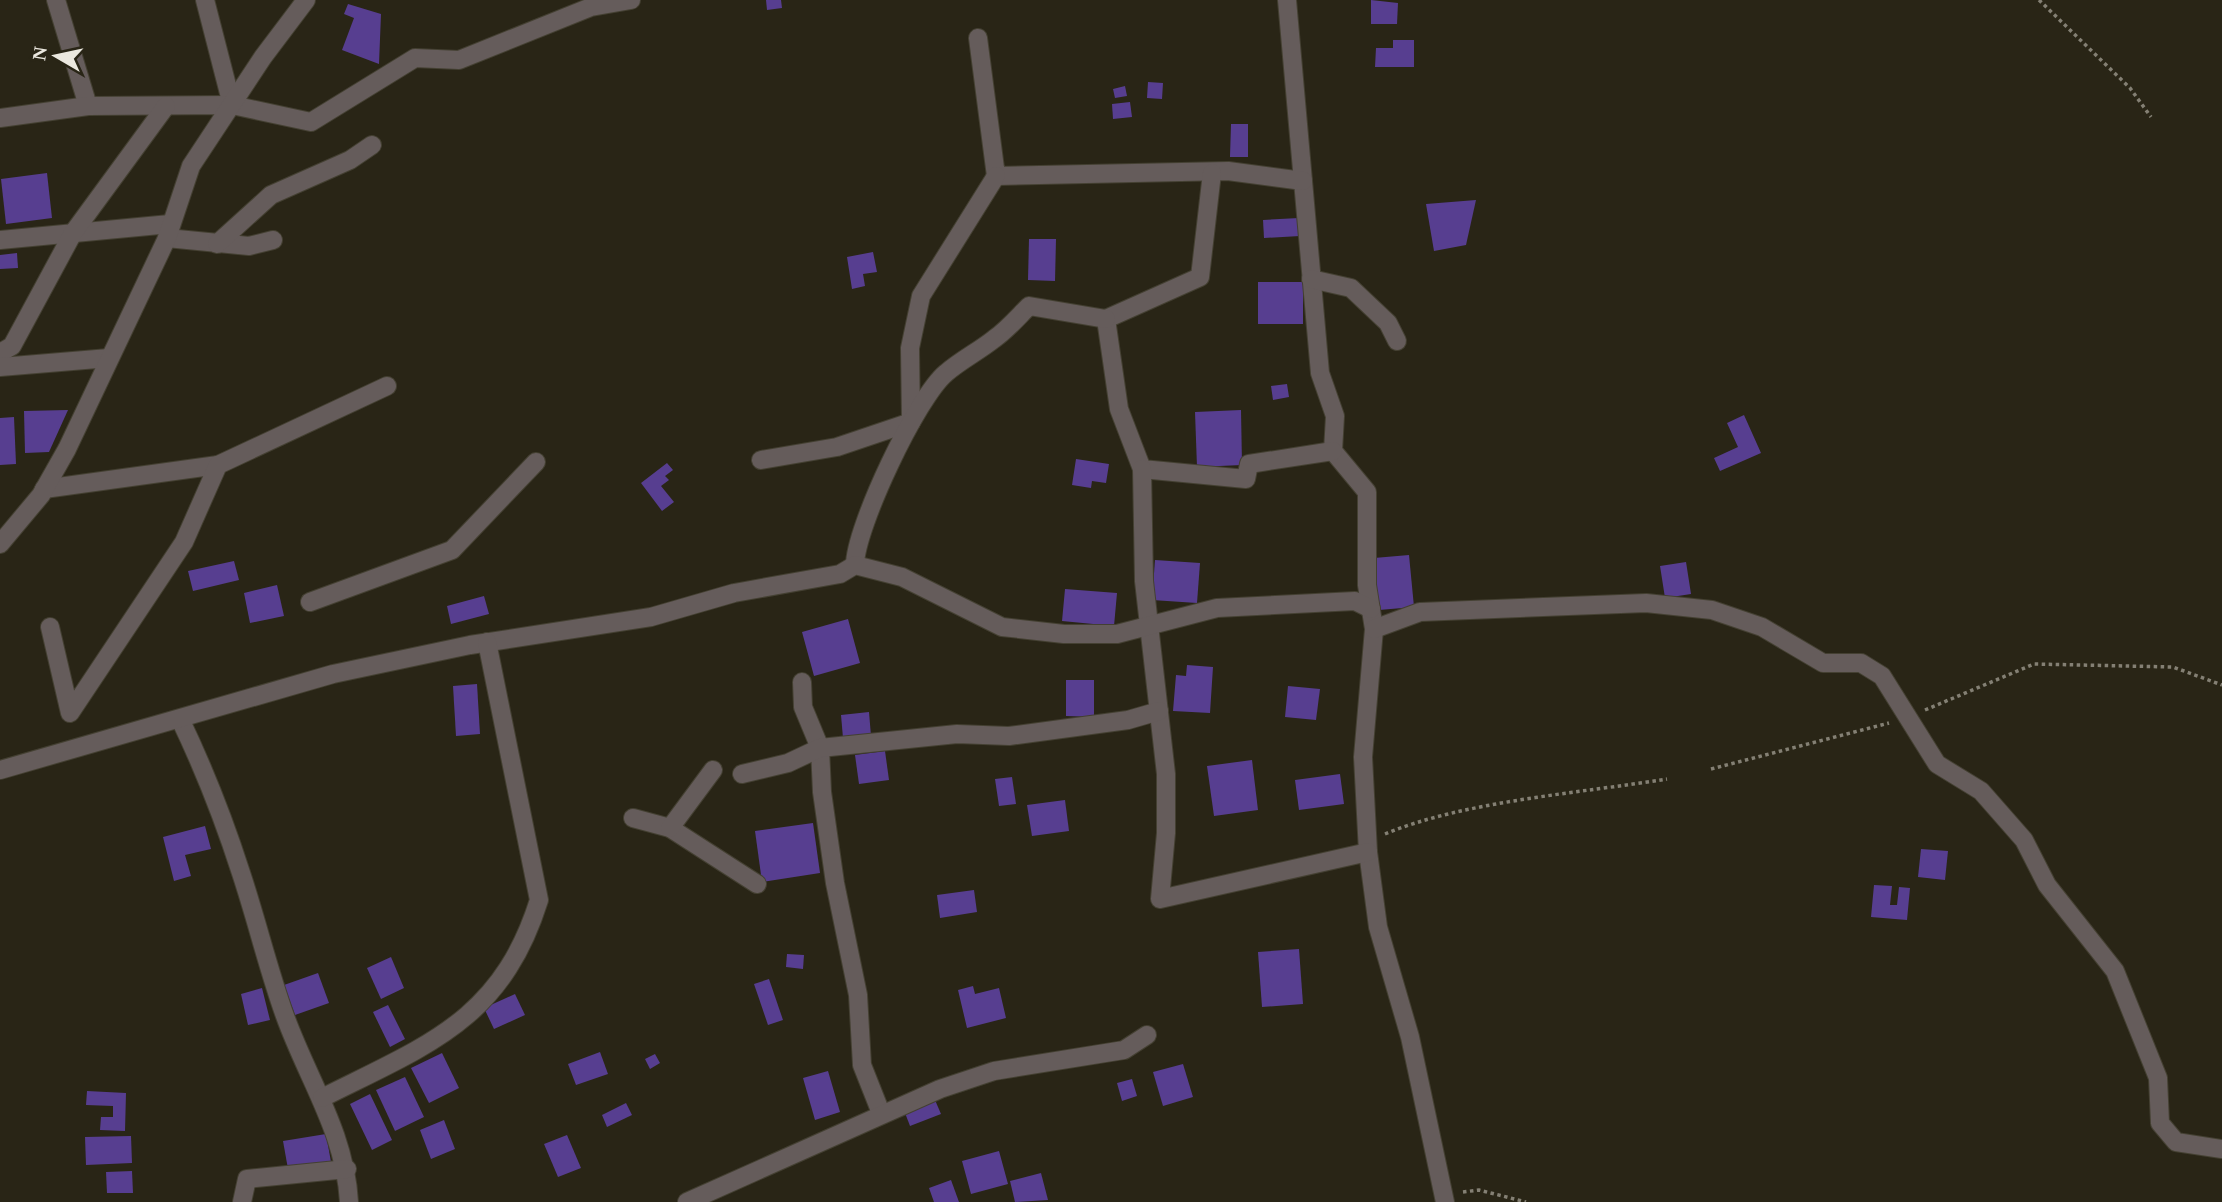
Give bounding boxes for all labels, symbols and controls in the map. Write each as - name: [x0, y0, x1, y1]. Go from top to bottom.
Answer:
- north arrow: [21, 21, 91, 91]
- text: N: [28, 45, 51, 62]

